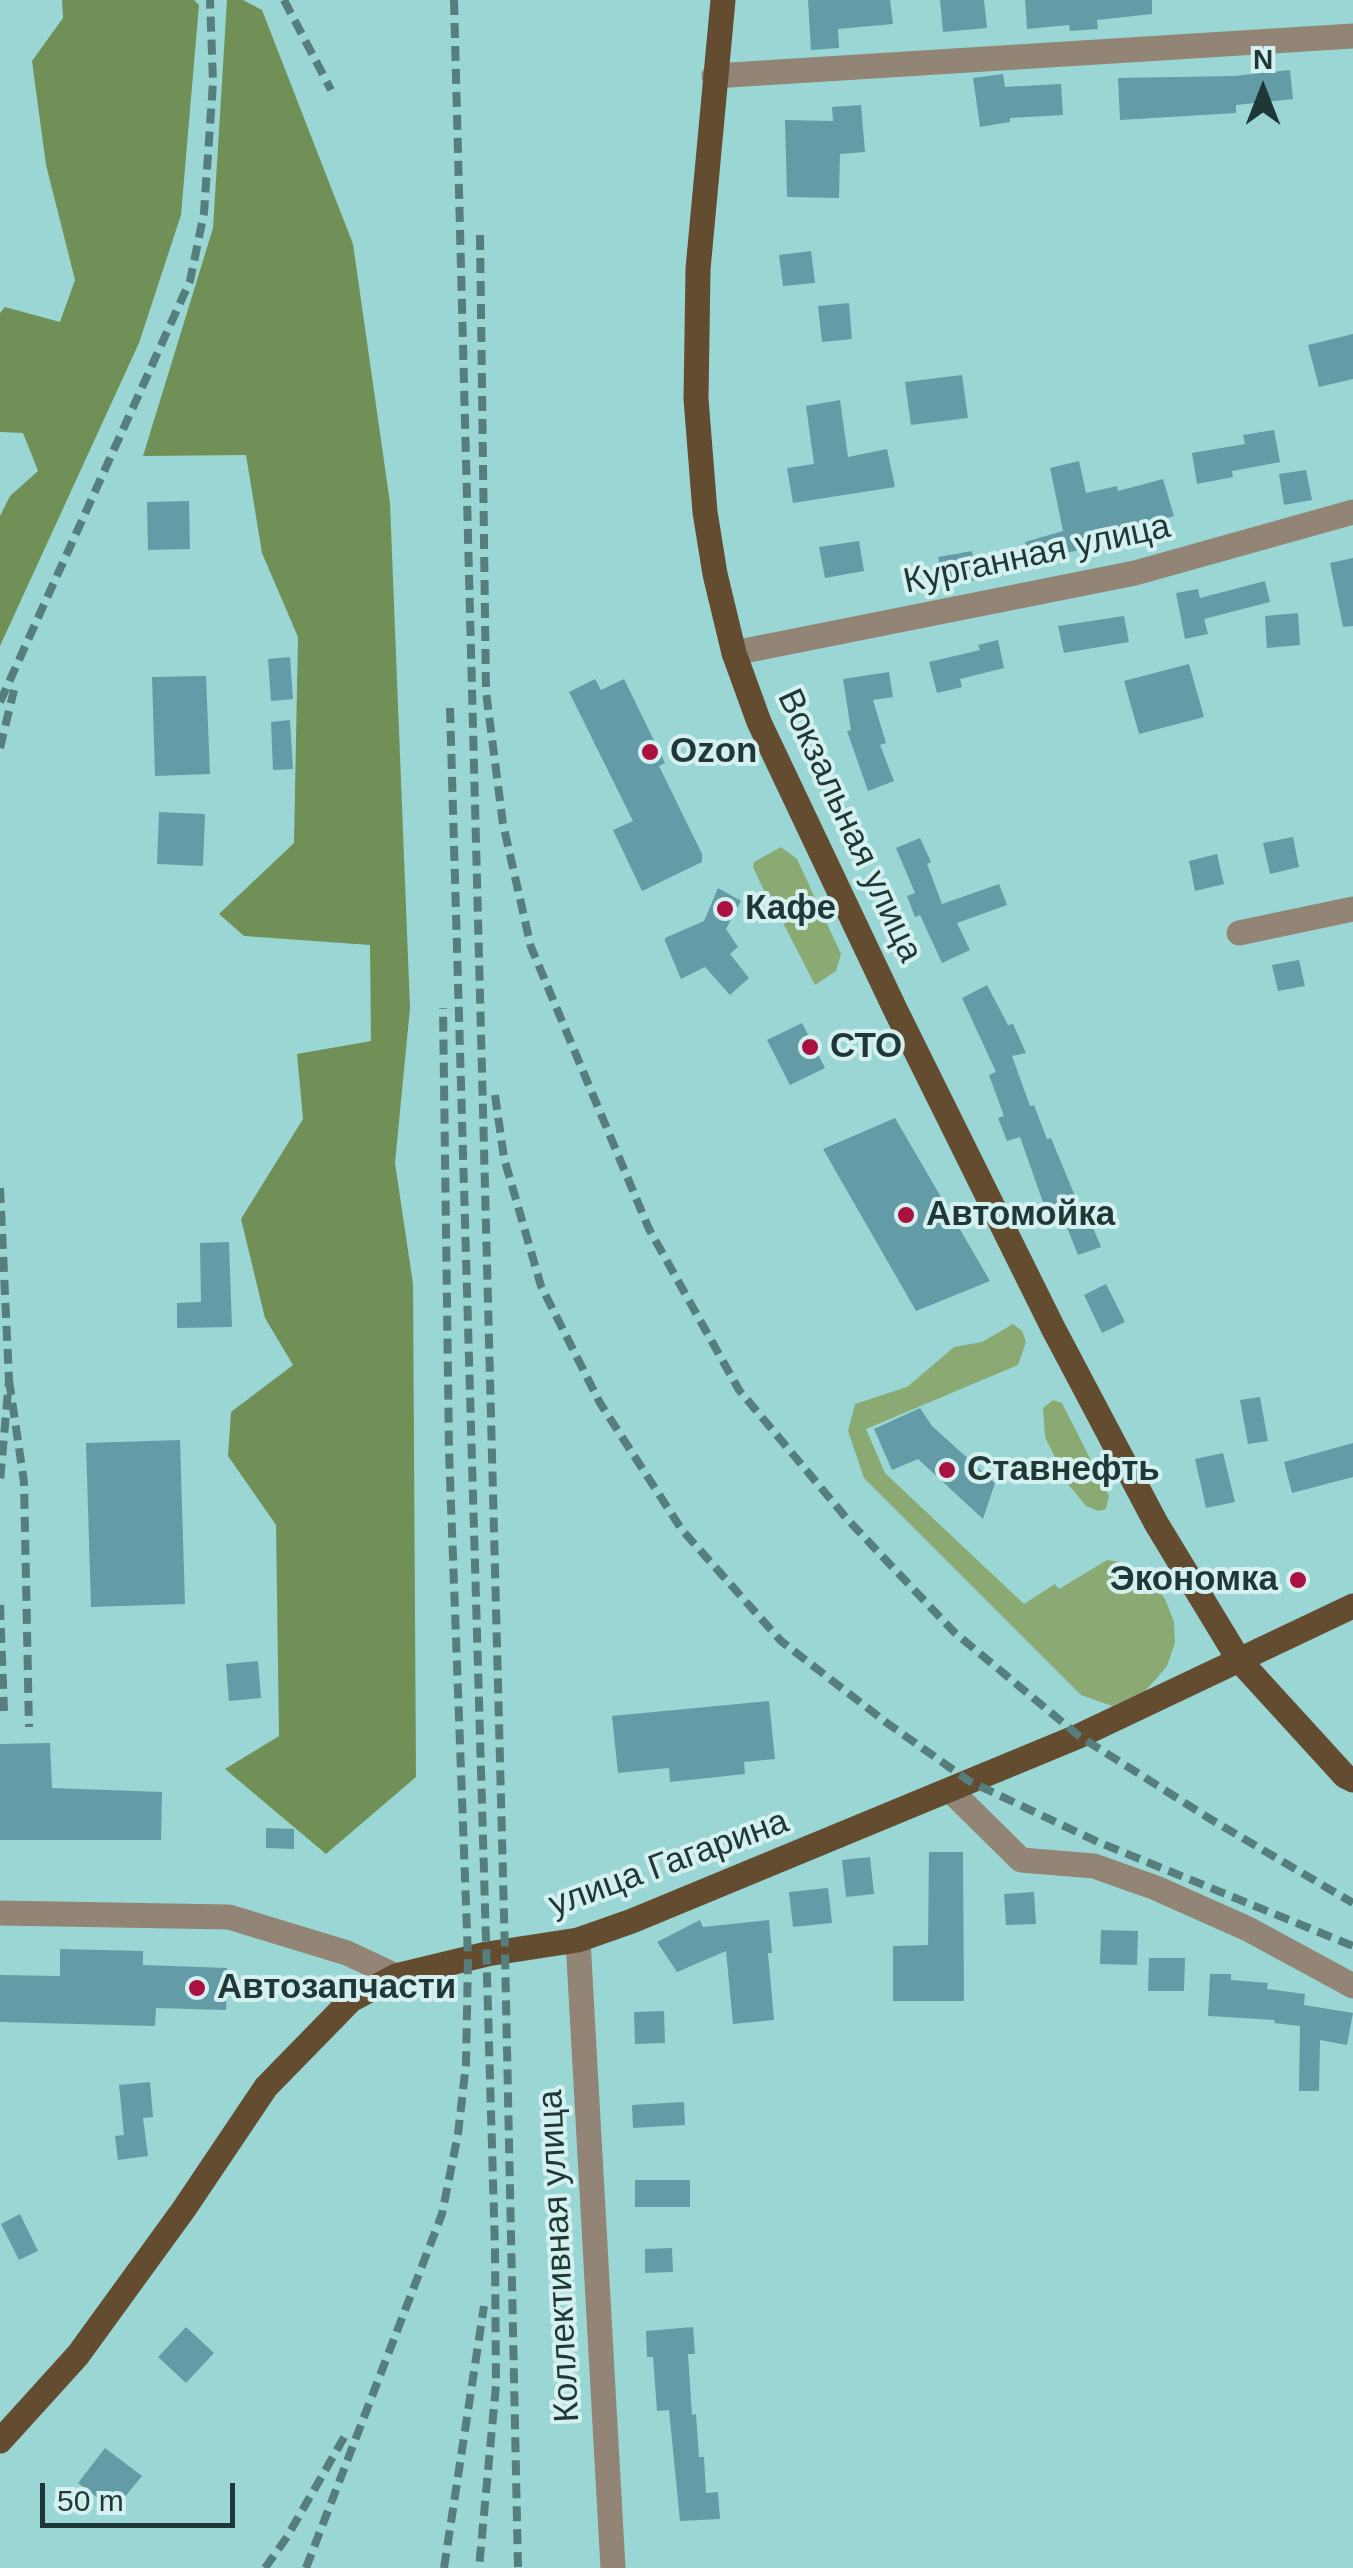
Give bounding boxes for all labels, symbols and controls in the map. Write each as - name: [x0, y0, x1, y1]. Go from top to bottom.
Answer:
- north arrow: [1213, 40, 1313, 140]
- text: N: [1253, 44, 1273, 75]
- street label: Курганная улица: [900, 506, 1174, 604]
- street label: Вокзальная улица: [767, 683, 931, 969]
- place label: Ozon: [670, 731, 757, 773]
- marker: Ozon: [639, 741, 661, 763]
- place label: Кафе: [745, 888, 836, 930]
- marker: Кафе: [714, 898, 736, 920]
- place label: СТО: [830, 1026, 902, 1068]
- marker: СТО: [799, 1036, 821, 1058]
- place label: Автомойка: [926, 1194, 1115, 1236]
- marker: Автомойка: [895, 1204, 917, 1226]
- place label: Ставнефть: [967, 1449, 1160, 1491]
- marker: Ставнефть: [936, 1459, 958, 1481]
- place label: Экономка: [1110, 1559, 1278, 1601]
- marker: Экономка: [1287, 1569, 1309, 1591]
- street label: улица Гагарина: [544, 1801, 794, 1927]
- place label: Автозапчасти: [217, 1967, 456, 2009]
- marker: Автозапчасти: [186, 1977, 208, 1999]
- street label: Коллективная улица: [530, 2089, 590, 2423]
- scale bar: [45, 2463, 240, 2525]
- text: 50 m: [57, 2484, 124, 2517]

